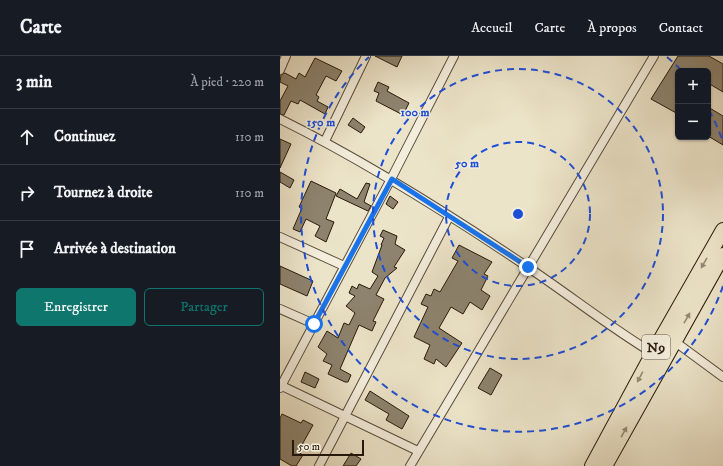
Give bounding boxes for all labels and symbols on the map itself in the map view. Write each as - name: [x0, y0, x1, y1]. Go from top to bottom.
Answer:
- text: 100 m: [401, 105, 429, 120]
- text: 150 m: [307, 115, 335, 130]
- text: 50 m: [454, 156, 479, 171]
- centre of rings: [511, 207, 525, 221]
- route end: [519, 258, 537, 276]
- one-way arrow: [700, 258, 707, 269]
- one-way arrow: [683, 312, 690, 324]
- route start: [305, 315, 323, 333]
- road number: N9: [642, 335, 670, 359]
- one-way arrow: [637, 371, 643, 383]
- one-way arrow: [620, 426, 627, 438]
- scale bar: [292, 438, 364, 457]

